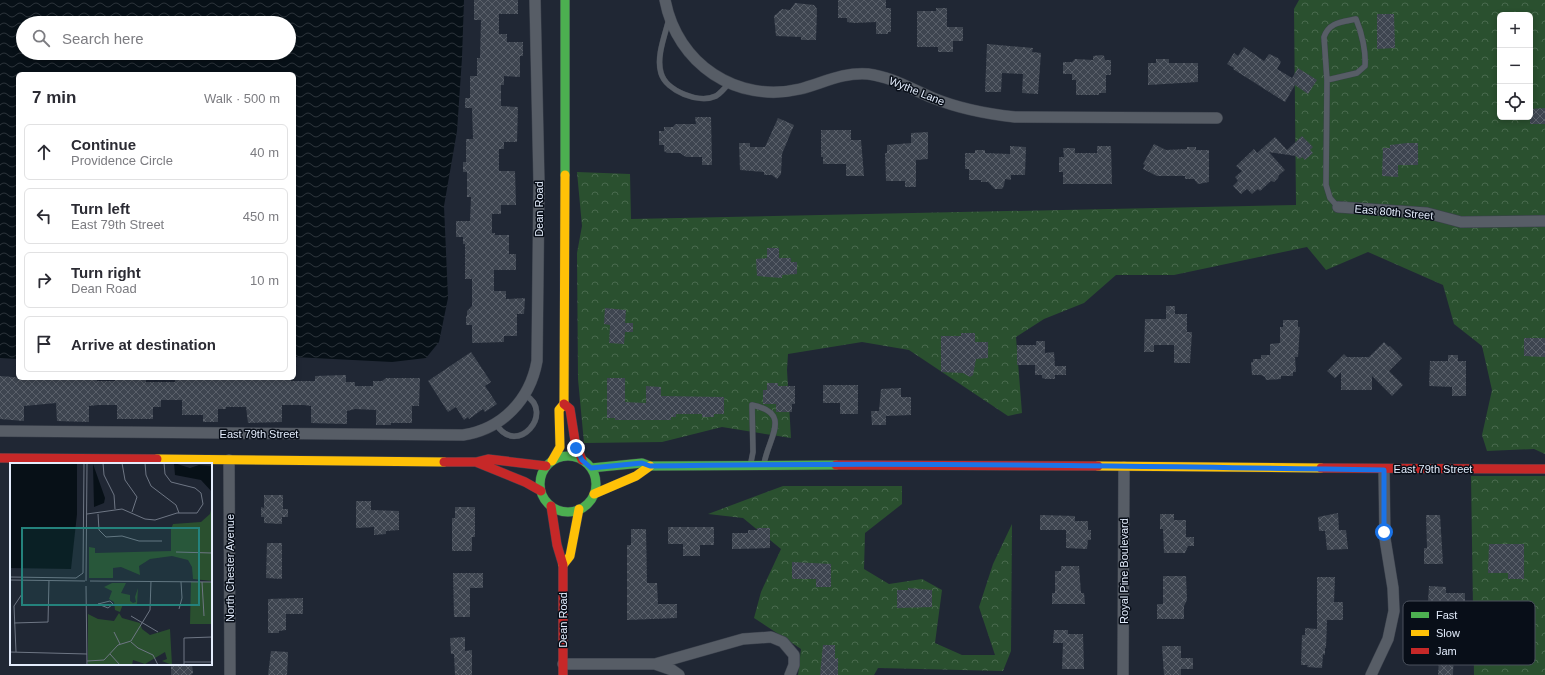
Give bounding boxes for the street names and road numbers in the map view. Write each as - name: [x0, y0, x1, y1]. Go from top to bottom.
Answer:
- street label: Wythe Lane: [888, 74, 946, 108]
- street label: Dean Road: [533, 181, 545, 237]
- street label: East 80th Street: [1354, 203, 1434, 221]
- street label: East 79th Street: [220, 428, 298, 440]
- street label: East 79th Street: [1394, 463, 1472, 475]
- street label: North Chester Avenue: [224, 514, 236, 622]
- street label: Royal Pine Boulevard: [1118, 518, 1130, 624]
- street label: Dean Road: [557, 592, 569, 648]

